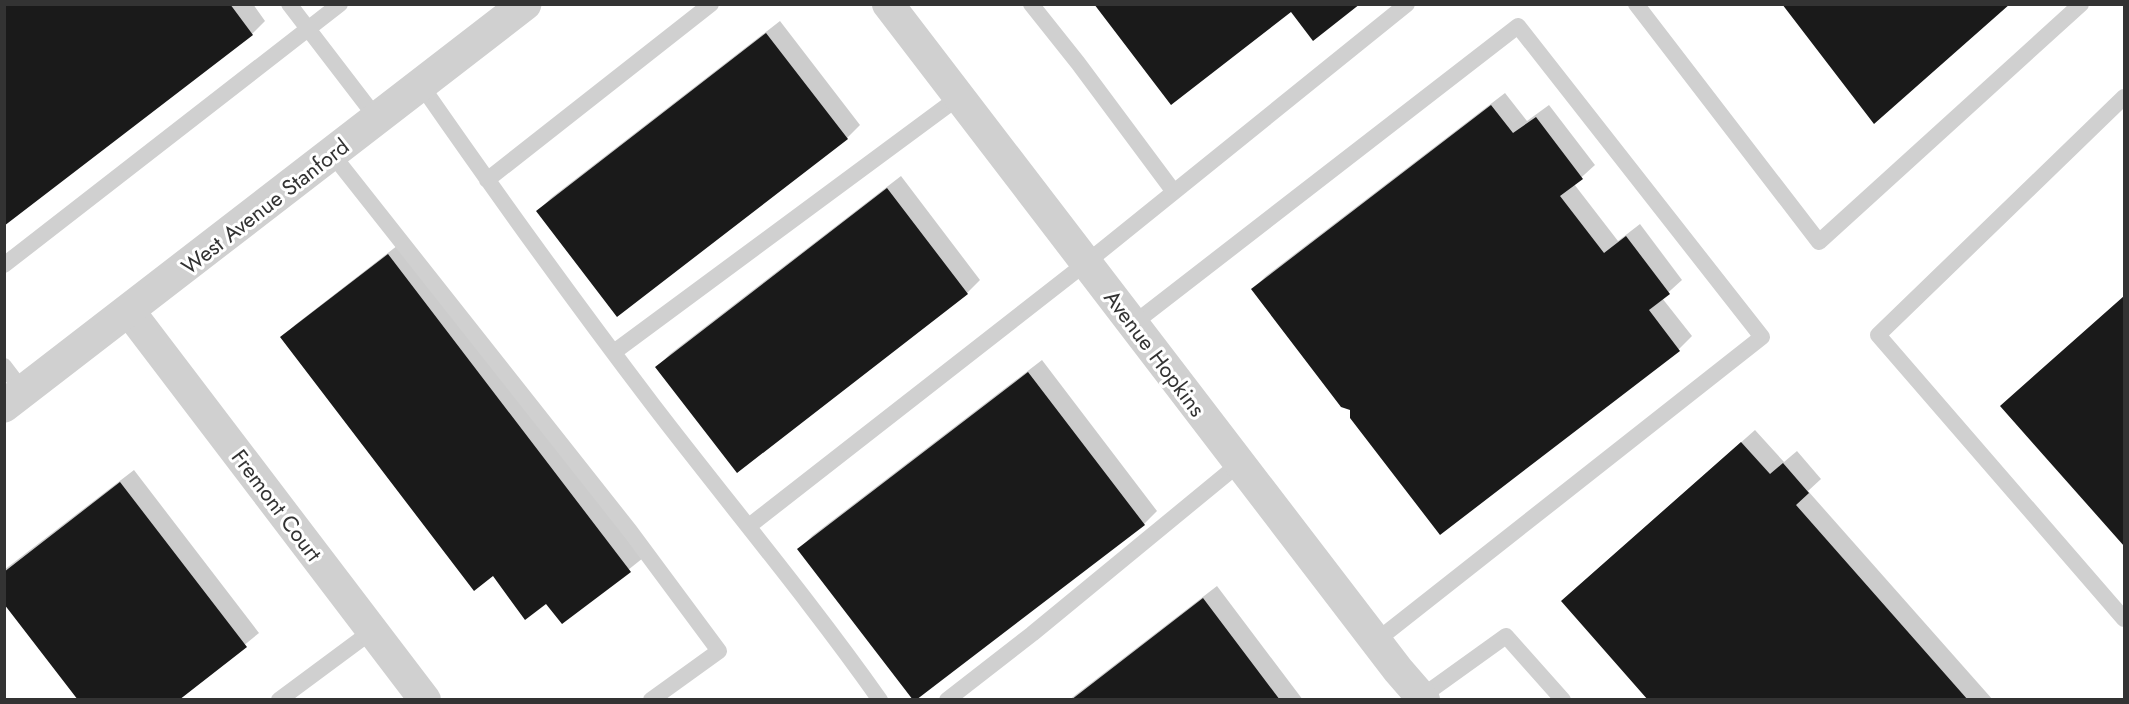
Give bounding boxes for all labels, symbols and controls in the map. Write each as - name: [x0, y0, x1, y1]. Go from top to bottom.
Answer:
- street label: West Avenue Stanford: [174, 130, 356, 282]
- street label: Avenue Hopkins: [1097, 283, 1213, 423]
- street label: Fremont Court: [224, 442, 330, 568]

